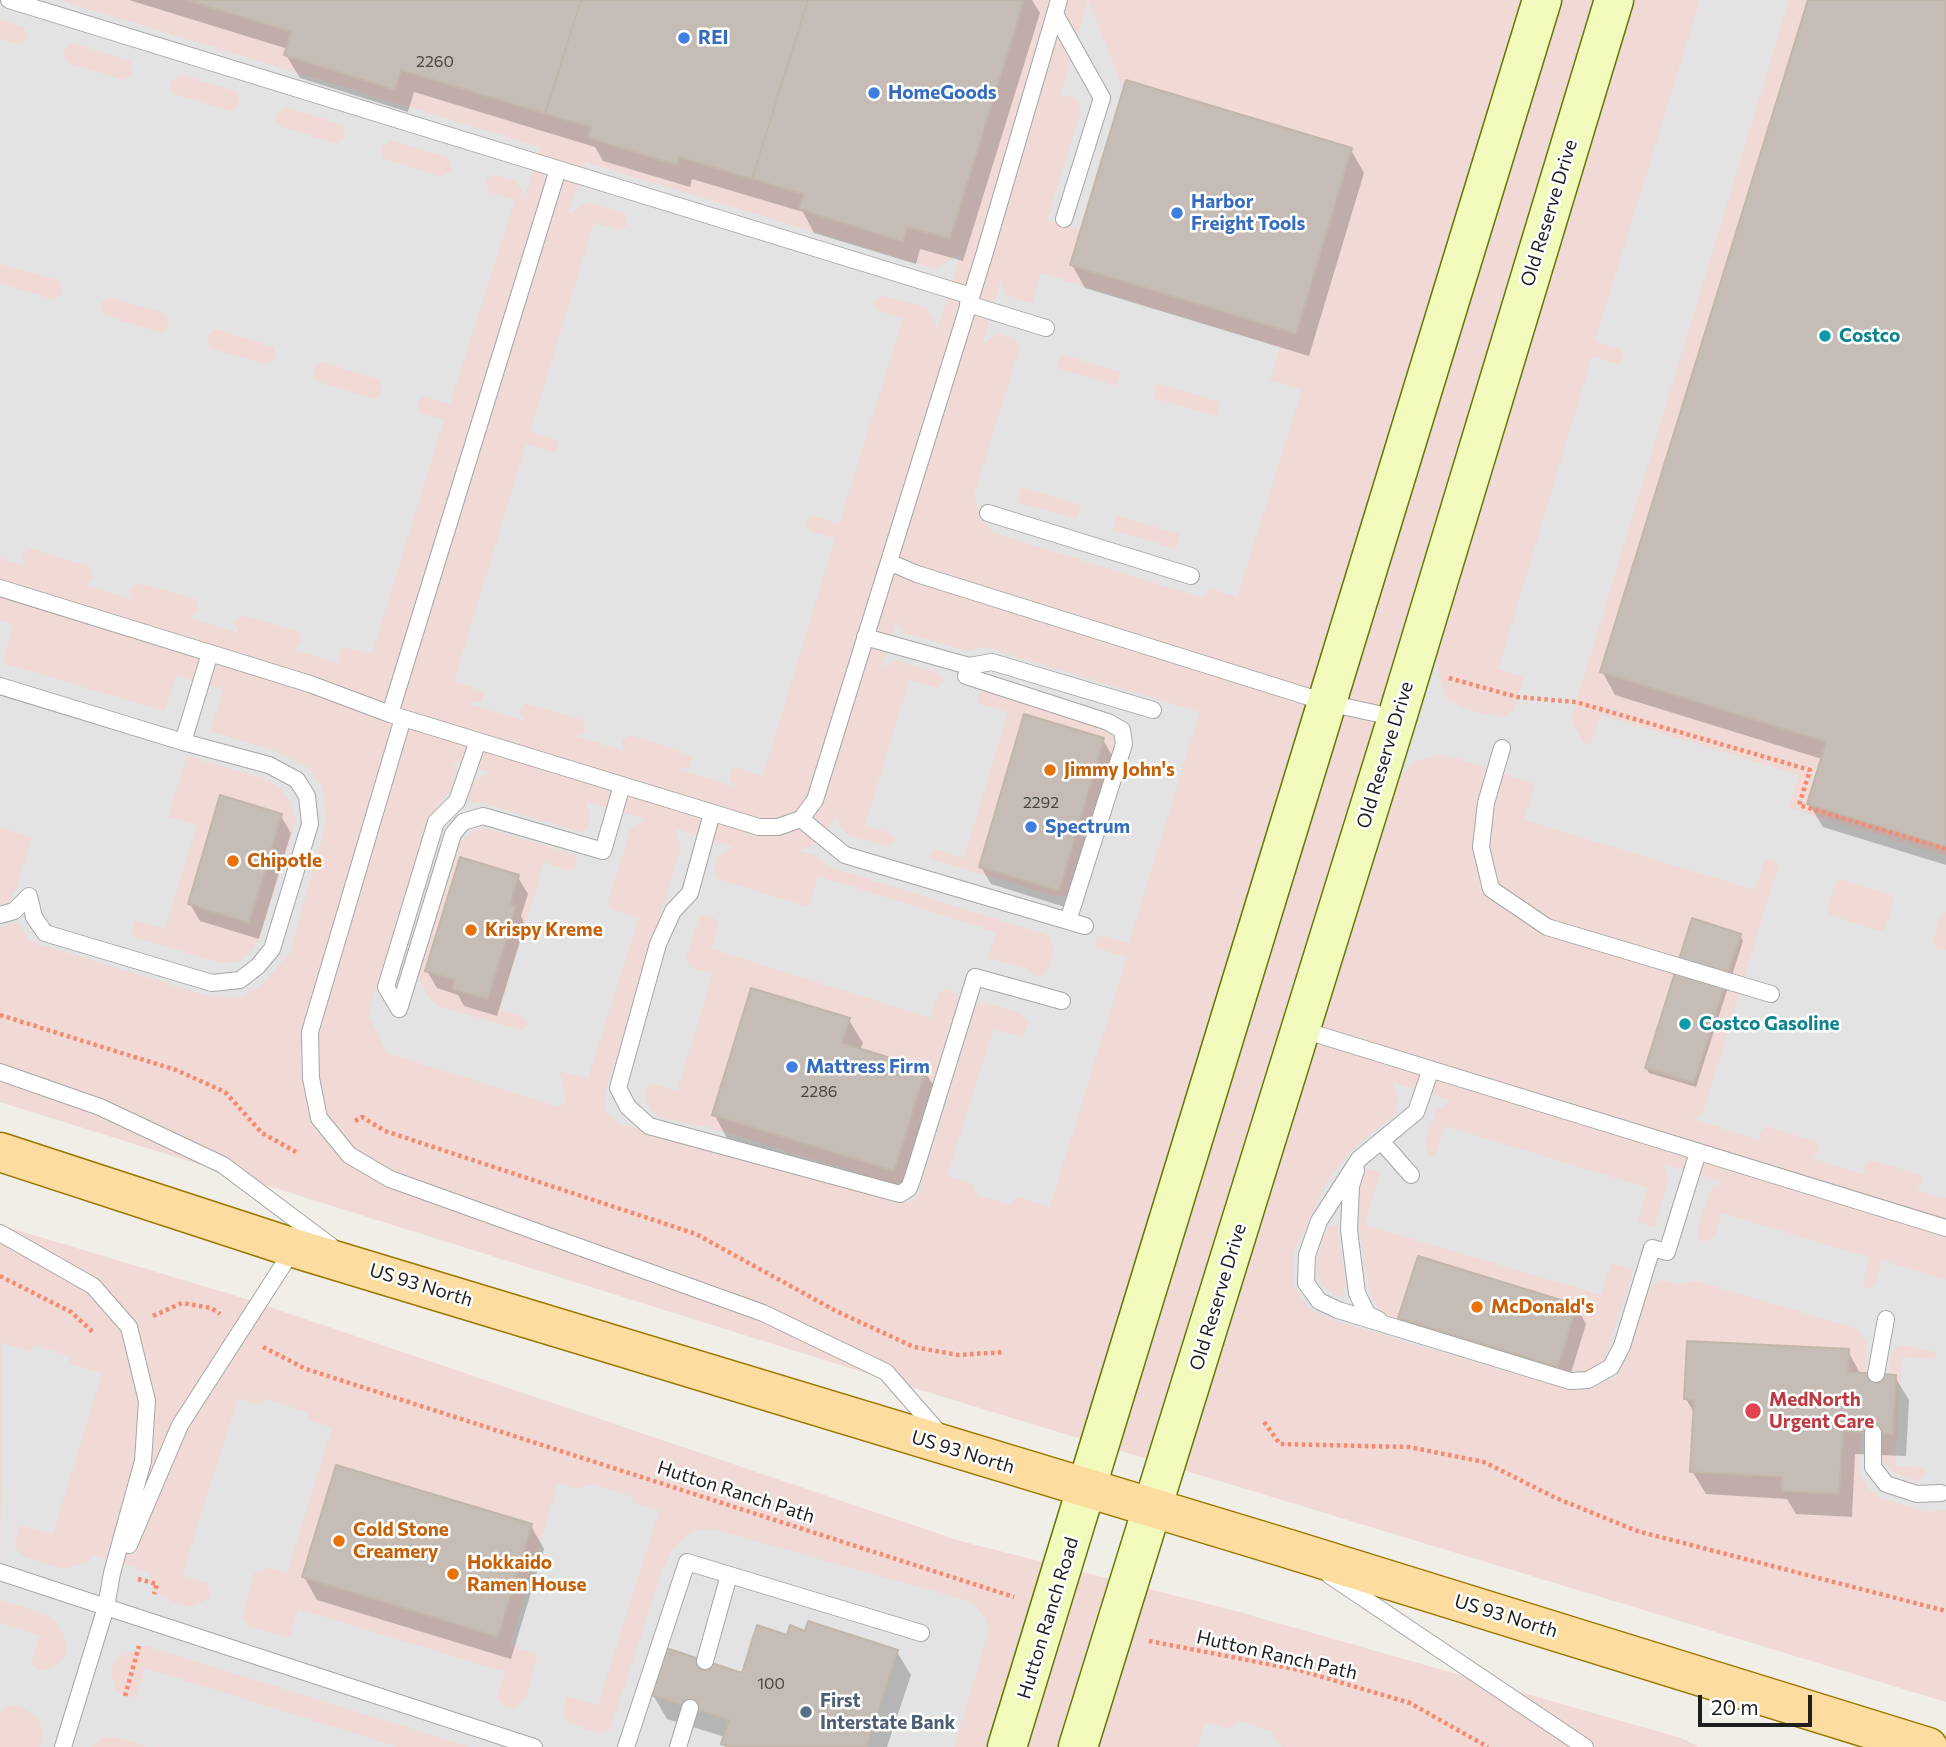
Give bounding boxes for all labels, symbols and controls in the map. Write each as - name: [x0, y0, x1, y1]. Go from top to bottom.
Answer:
- place label: REI: [698, 27, 728, 49]
- marker: REI: [676, 30, 692, 46]
- house number: 2260: [416, 52, 454, 72]
- place label: HomeGoods: [888, 82, 997, 104]
- marker: HomeGoods: [866, 85, 882, 101]
- street label: Old Reserve Drive: [1516, 137, 1582, 289]
- place label: Harbor Freight Tools: [1191, 191, 1305, 235]
- marker: Harbor Freight Tools: [1169, 205, 1185, 221]
- place label: Costco: [1839, 325, 1900, 347]
- marker: Costco: [1817, 328, 1833, 344]
- street label: Old Reserve Drive: [1352, 679, 1418, 831]
- place label: Jimmy John's: [1064, 759, 1175, 781]
- marker: Jimmy John's: [1042, 762, 1058, 778]
- house number: 2292: [1023, 793, 1059, 813]
- place label: Spectrum: [1045, 816, 1130, 838]
- marker: Spectrum: [1023, 819, 1039, 835]
- place label: Chipotle: [247, 850, 322, 872]
- marker: Chipotle: [225, 853, 241, 869]
- place label: Krispy Kreme: [485, 919, 603, 941]
- marker: Krispy Kreme: [463, 922, 479, 938]
- place label: Costco Gasoline: [1699, 1013, 1840, 1035]
- marker: Costco Gasoline: [1677, 1016, 1693, 1032]
- place label: Mattress Firm: [806, 1056, 930, 1078]
- marker: Mattress Firm: [784, 1059, 800, 1075]
- house number: 2286: [800, 1082, 838, 1102]
- street label: Old Reserve Drive: [1185, 1221, 1251, 1373]
- street label: US 93 North: [367, 1259, 475, 1311]
- place label: McDonald's: [1491, 1296, 1594, 1318]
- marker: McDonald's: [1469, 1299, 1485, 1315]
- place label: MedNorth Urgent Care: [1769, 1389, 1874, 1433]
- marker: MedNorth Urgent Care: [1743, 1401, 1763, 1421]
- street label: US 93 North: [909, 1426, 1017, 1478]
- street label: Hutton Ranch Path: [654, 1456, 818, 1528]
- place label: Cold Stone Creamery: [353, 1519, 449, 1563]
- marker: Cold Stone Creamery: [331, 1533, 347, 1549]
- street label: Hutton Ranch Road: [1013, 1534, 1083, 1702]
- place label: Hokkaido Ramen House: [467, 1552, 587, 1596]
- marker: Hokkaido Ramen House: [445, 1566, 461, 1582]
- street label: US 93 North: [1452, 1590, 1560, 1642]
- street label: Hutton Ranch Path: [1194, 1625, 1360, 1685]
- house number: 100: [757, 1674, 785, 1694]
- scale bar: [1701, 1680, 1815, 1724]
- place label: First Interstate Bank: [820, 1690, 955, 1734]
- text: 20 m: [1711, 1694, 1759, 1719]
- marker: First Interstate Bank: [798, 1704, 814, 1720]

